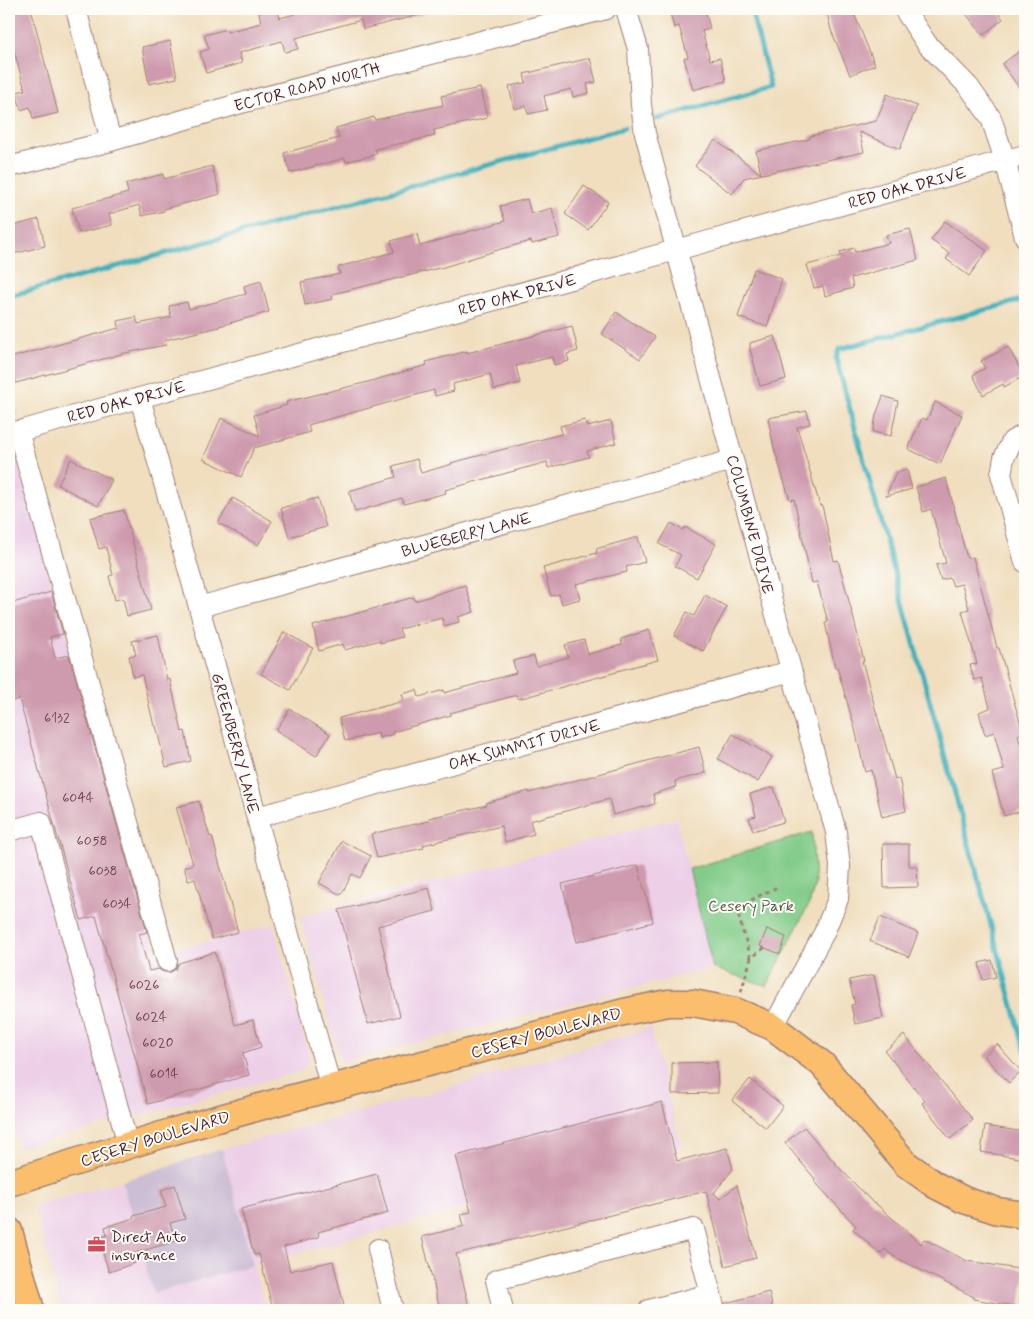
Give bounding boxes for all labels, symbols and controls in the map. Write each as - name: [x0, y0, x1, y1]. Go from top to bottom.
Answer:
- street label: ECTOR ROAD NORTH: [232, 58, 383, 117]
- street label: RED OAK DRIVE: [846, 163, 969, 214]
- street label: RED OAK DRIVE: [456, 270, 579, 321]
- street label: RED OAK DRIVE: [65, 377, 188, 428]
- street label: COLUMBINE DRIVE: [721, 453, 778, 596]
- street label: BLUEBERRY LANE: [399, 508, 534, 563]
- street label: GREENBERRY LANE: [206, 671, 263, 816]
- house number: 6132: [44, 709, 70, 727]
- street label: OAK SUMMIT DRIVE: [446, 715, 603, 776]
- house number: 6044: [62, 789, 94, 807]
- house number: 6058: [77, 832, 107, 850]
- house number: 6038: [89, 862, 117, 880]
- house number: 6034: [102, 895, 132, 913]
- park label: Cesery Park: [708, 896, 794, 917]
- house number: 6026: [129, 976, 159, 994]
- street label: CESERY BOULEVARD: [469, 1003, 624, 1064]
- house number: 6024: [135, 1008, 167, 1026]
- house number: 6020: [142, 1034, 174, 1052]
- house number: 6014: [150, 1065, 178, 1083]
- street label: CESERY BOULEVARD: [78, 1107, 233, 1172]
- place label: Direct Auto insurance: [111, 1227, 187, 1266]
- office icon: Direct Auto insurance: [87, 1235, 107, 1255]

